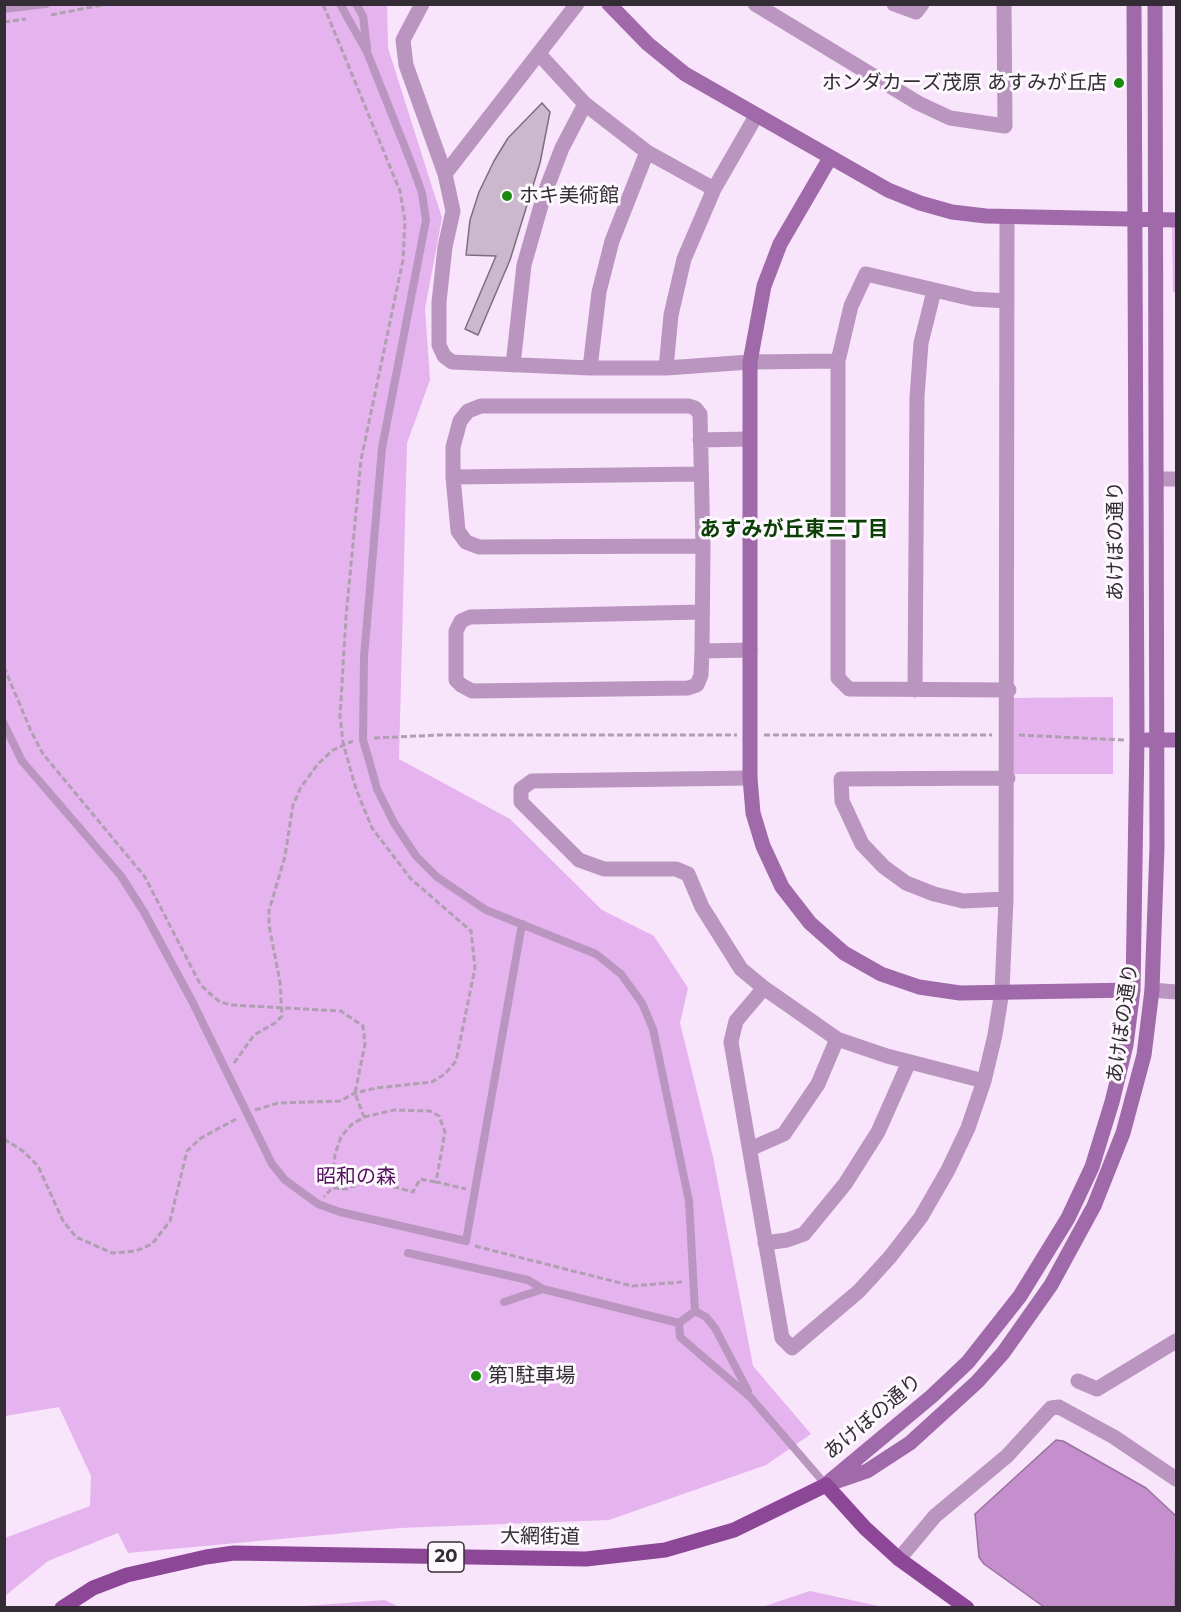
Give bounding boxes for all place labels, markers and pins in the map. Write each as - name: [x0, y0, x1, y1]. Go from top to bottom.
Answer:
- place label: ホンダカーズ茂原 あすみが丘店: [822, 71, 1107, 95]
- marker: ホンダカーズ茂原 あすみが丘店: [1112, 76, 1126, 90]
- place label: ホキ美術館: [519, 184, 619, 208]
- marker: ホキ美術館: [500, 189, 514, 203]
- place label: 第1駐車場: [488, 1364, 575, 1388]
- marker: 第1駐車場: [469, 1369, 483, 1383]

